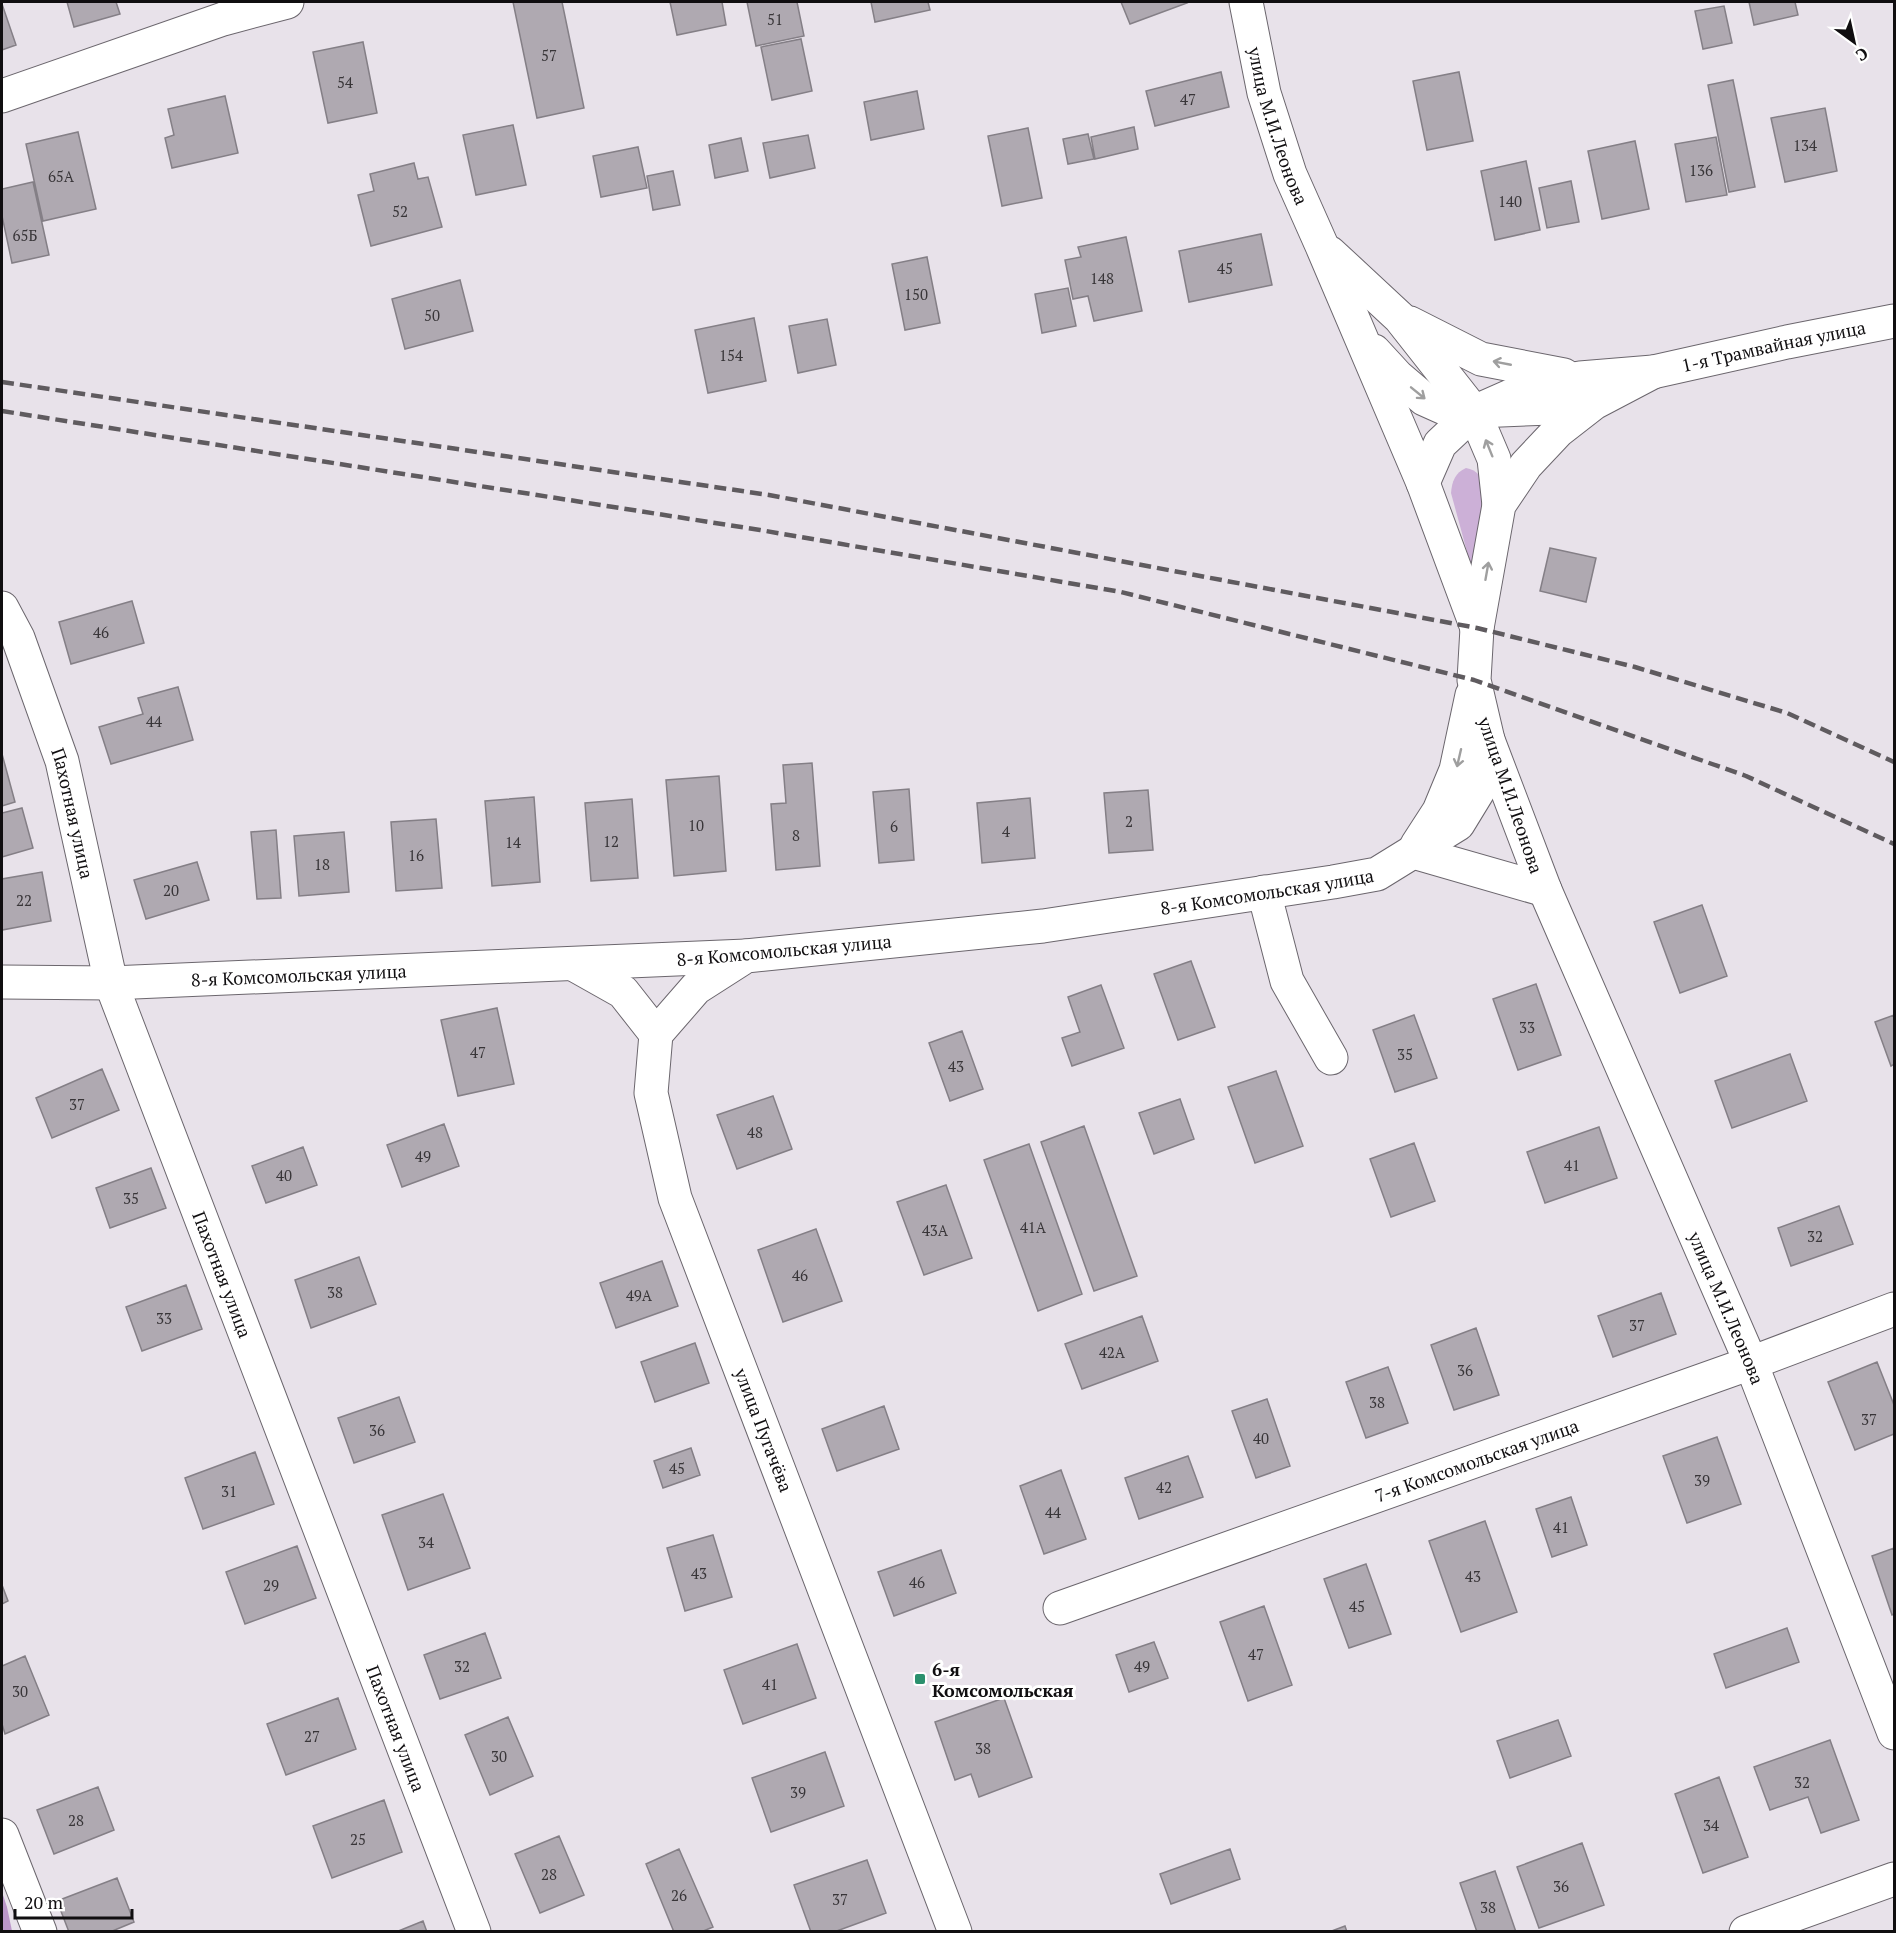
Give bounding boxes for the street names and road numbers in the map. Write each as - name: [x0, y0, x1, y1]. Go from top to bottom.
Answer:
- street label: улица М.И.Леонова: [1243, 44, 1314, 208]
- street label: 1-я Трамвайная улица: [1679, 315, 1868, 377]
- street label: улица М.И.Леонова: [1473, 713, 1549, 876]
- street label: Пахотная улица: [46, 744, 100, 881]
- street label: 8-я Комсомольская улица: [1159, 863, 1376, 920]
- street label: 8-я Комсомольская улица: [676, 929, 892, 971]
- street label: 8-я Комсомольская улица: [191, 958, 407, 992]
- street label: Пахотная улица: [187, 1208, 258, 1341]
- street label: улица М.И.Леонова: [1683, 1227, 1770, 1387]
- street label: улица Пугачёва: [729, 1364, 799, 1495]
- street label: 7-я Комсомольская улица: [1371, 1413, 1582, 1507]
- street label: Пахотная улица: [361, 1662, 431, 1795]

